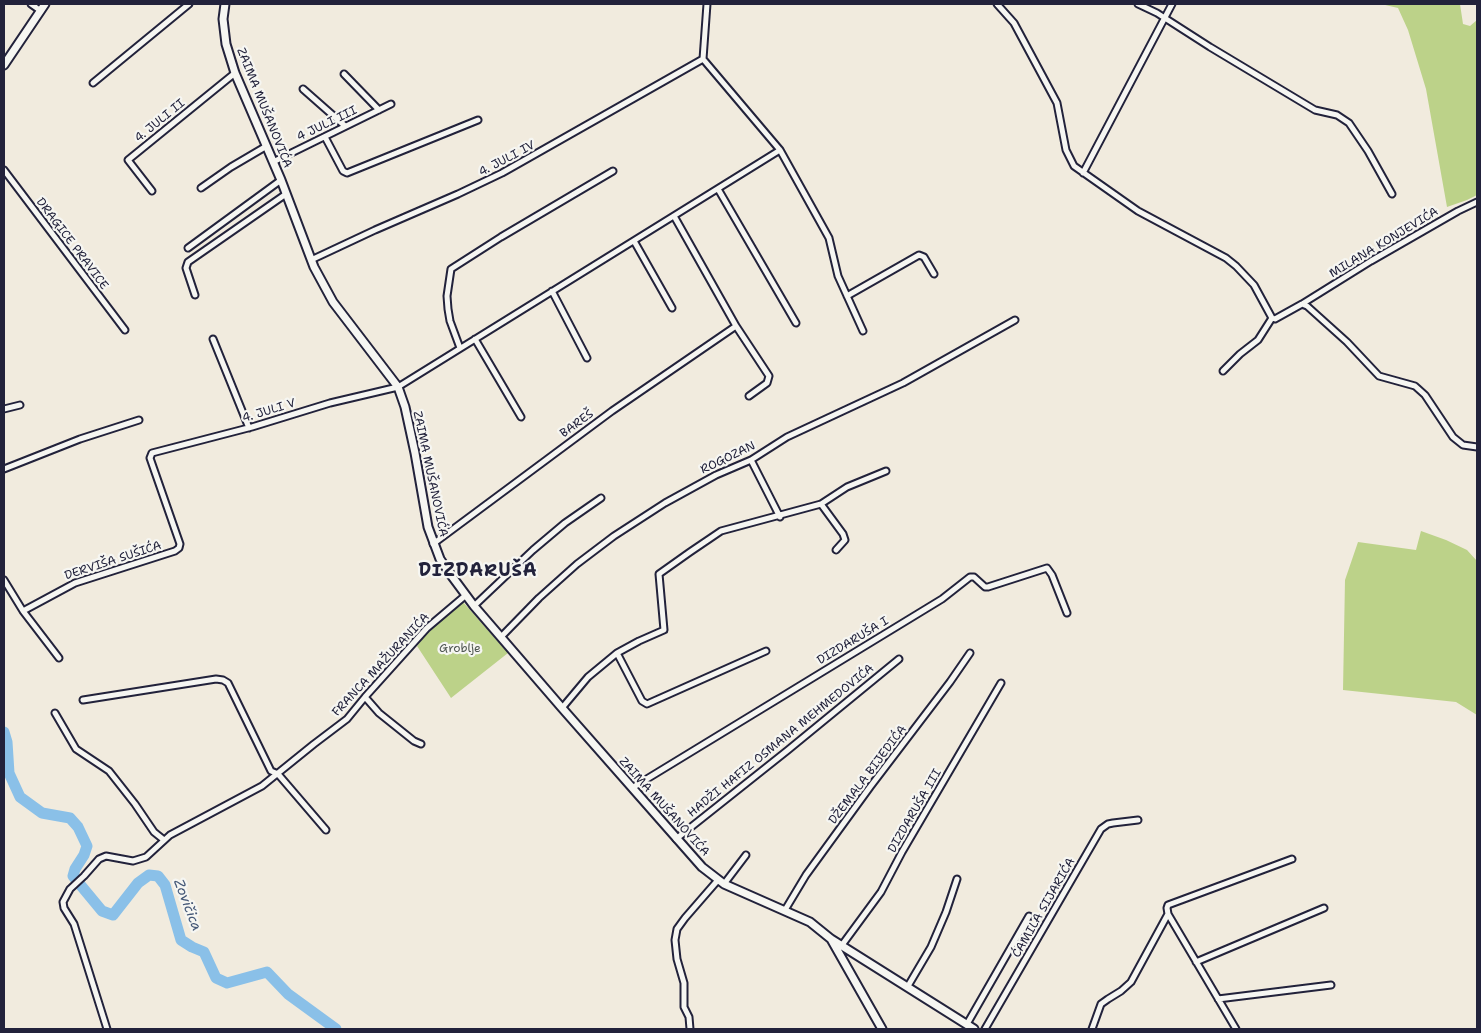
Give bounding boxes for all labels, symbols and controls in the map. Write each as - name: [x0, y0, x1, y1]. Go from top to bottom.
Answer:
- street label: ZAIMA MUŠANOVIĆA: [233, 46, 295, 170]
- street label: 4. JULI II: [132, 96, 188, 146]
- street label: 4 JULI III: [295, 103, 359, 145]
- street label: 4. JULI IV: [476, 138, 538, 180]
- street label: DRAGICE PRAVICE: [33, 195, 111, 293]
- street label: MILANA KONJEVIĆA: [1327, 205, 1441, 281]
- street label: 4. JULI V: [240, 396, 298, 426]
- street label: BAREŠ: [557, 407, 597, 441]
- street label: ZAIMA MUŠANOVIĆA: [410, 410, 450, 538]
- street label: ROGOZAN: [698, 439, 758, 477]
- street label: DERVIŠA SUŠIĆA: [63, 539, 163, 583]
- district label: DIZDARUŠA: [417, 560, 539, 582]
- street label: FRANCA MAŽURANIĆA: [329, 610, 433, 720]
- street label: DIZDARUŠA I: [815, 614, 891, 668]
- park label: Groblje: [439, 642, 481, 656]
- street label: HADŽI HAFIZ OSMANA MEHMEDOVIĆA: [685, 661, 877, 821]
- street label: DŽEMALA BIJEDIĆA: [826, 723, 910, 827]
- street label: ZAIMA MUŠANOVIĆA: [616, 754, 712, 860]
- street label: DIZDARUŠA III: [885, 767, 945, 855]
- street label: ĆAMILA SIJARIĆA: [1010, 856, 1078, 960]
- water label: Zovičica: [169, 877, 205, 933]

